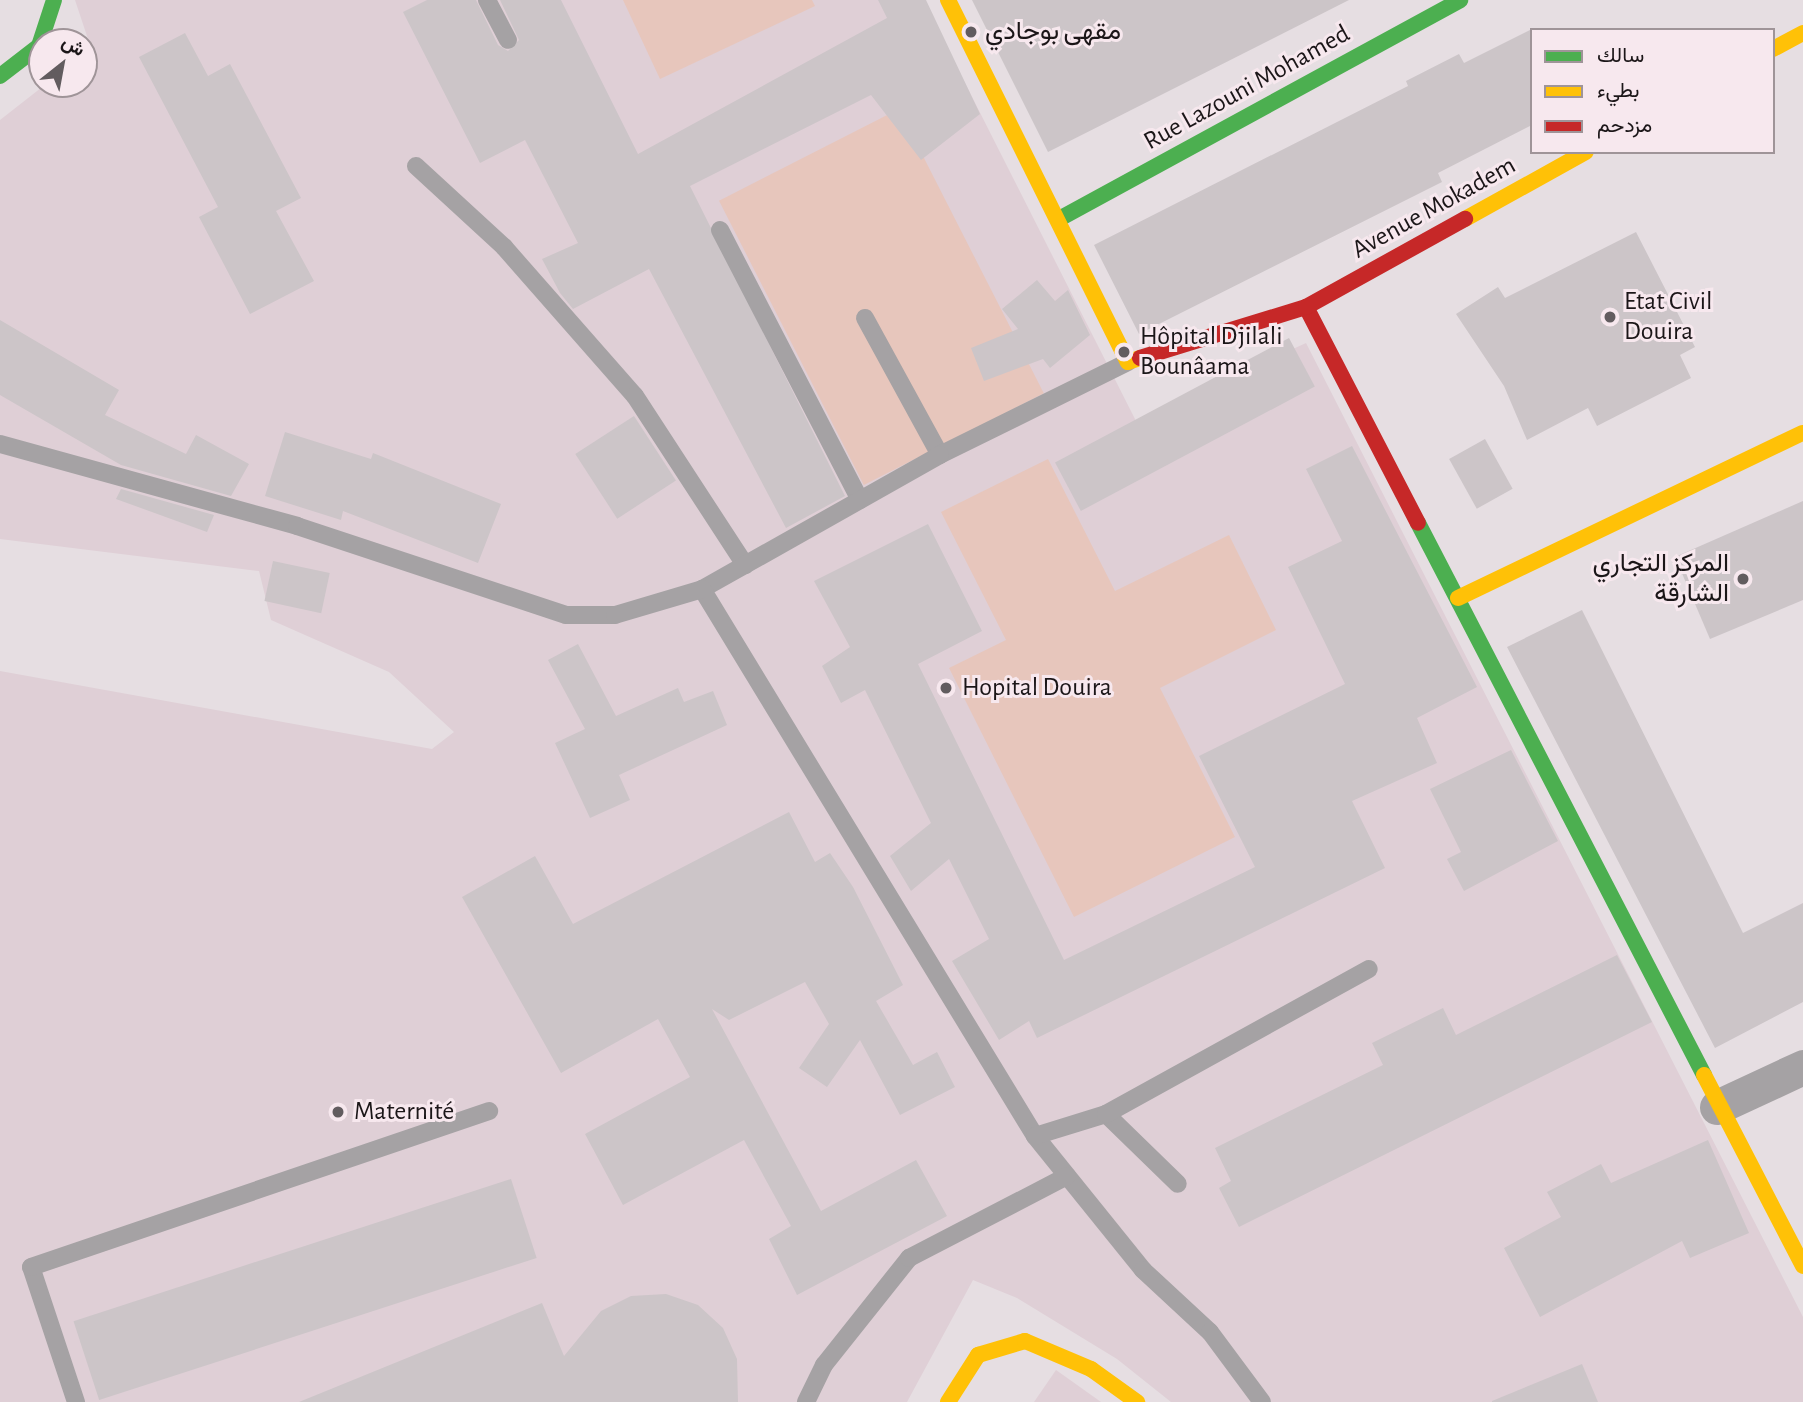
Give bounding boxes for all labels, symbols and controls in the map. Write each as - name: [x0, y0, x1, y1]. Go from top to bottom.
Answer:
- place label: مقهى بوجادي: [985, 16, 1121, 48]
- street label: Rue Lazouni Mohamed: [1139, 18, 1355, 158]
- marker: مقهى بوجادي: [963, 24, 979, 40]
- north arrow: [28, 28, 98, 98]
- legend: [1530, 28, 1775, 154]
- text: ش: [58, 32, 88, 60]
- text: سالك: [1597, 45, 1644, 66]
- text: بطيء: [1597, 80, 1640, 101]
- text: مزدحم: [1597, 115, 1652, 136]
- street label: Avenue Mokadem: [1347, 150, 1521, 266]
- place label: Etat Civil Douira: [1624, 286, 1712, 348]
- marker: Etat Civil Douira: [1602, 309, 1618, 325]
- place label: Hôpital Djilali Bounâama: [1140, 321, 1282, 382]
- marker: Hôpital Djilali Bounâama: [1114, 342, 1134, 362]
- place label: المركز التجاري الشارقة: [1592, 548, 1729, 610]
- marker: المركز التجاري الشارقة: [1735, 571, 1751, 587]
- place label: Hopital Douira: [962, 672, 1112, 704]
- marker: Hopital Douira: [936, 678, 956, 698]
- place label: Maternité: [354, 1096, 454, 1128]
- marker: Maternité: [328, 1102, 348, 1122]

